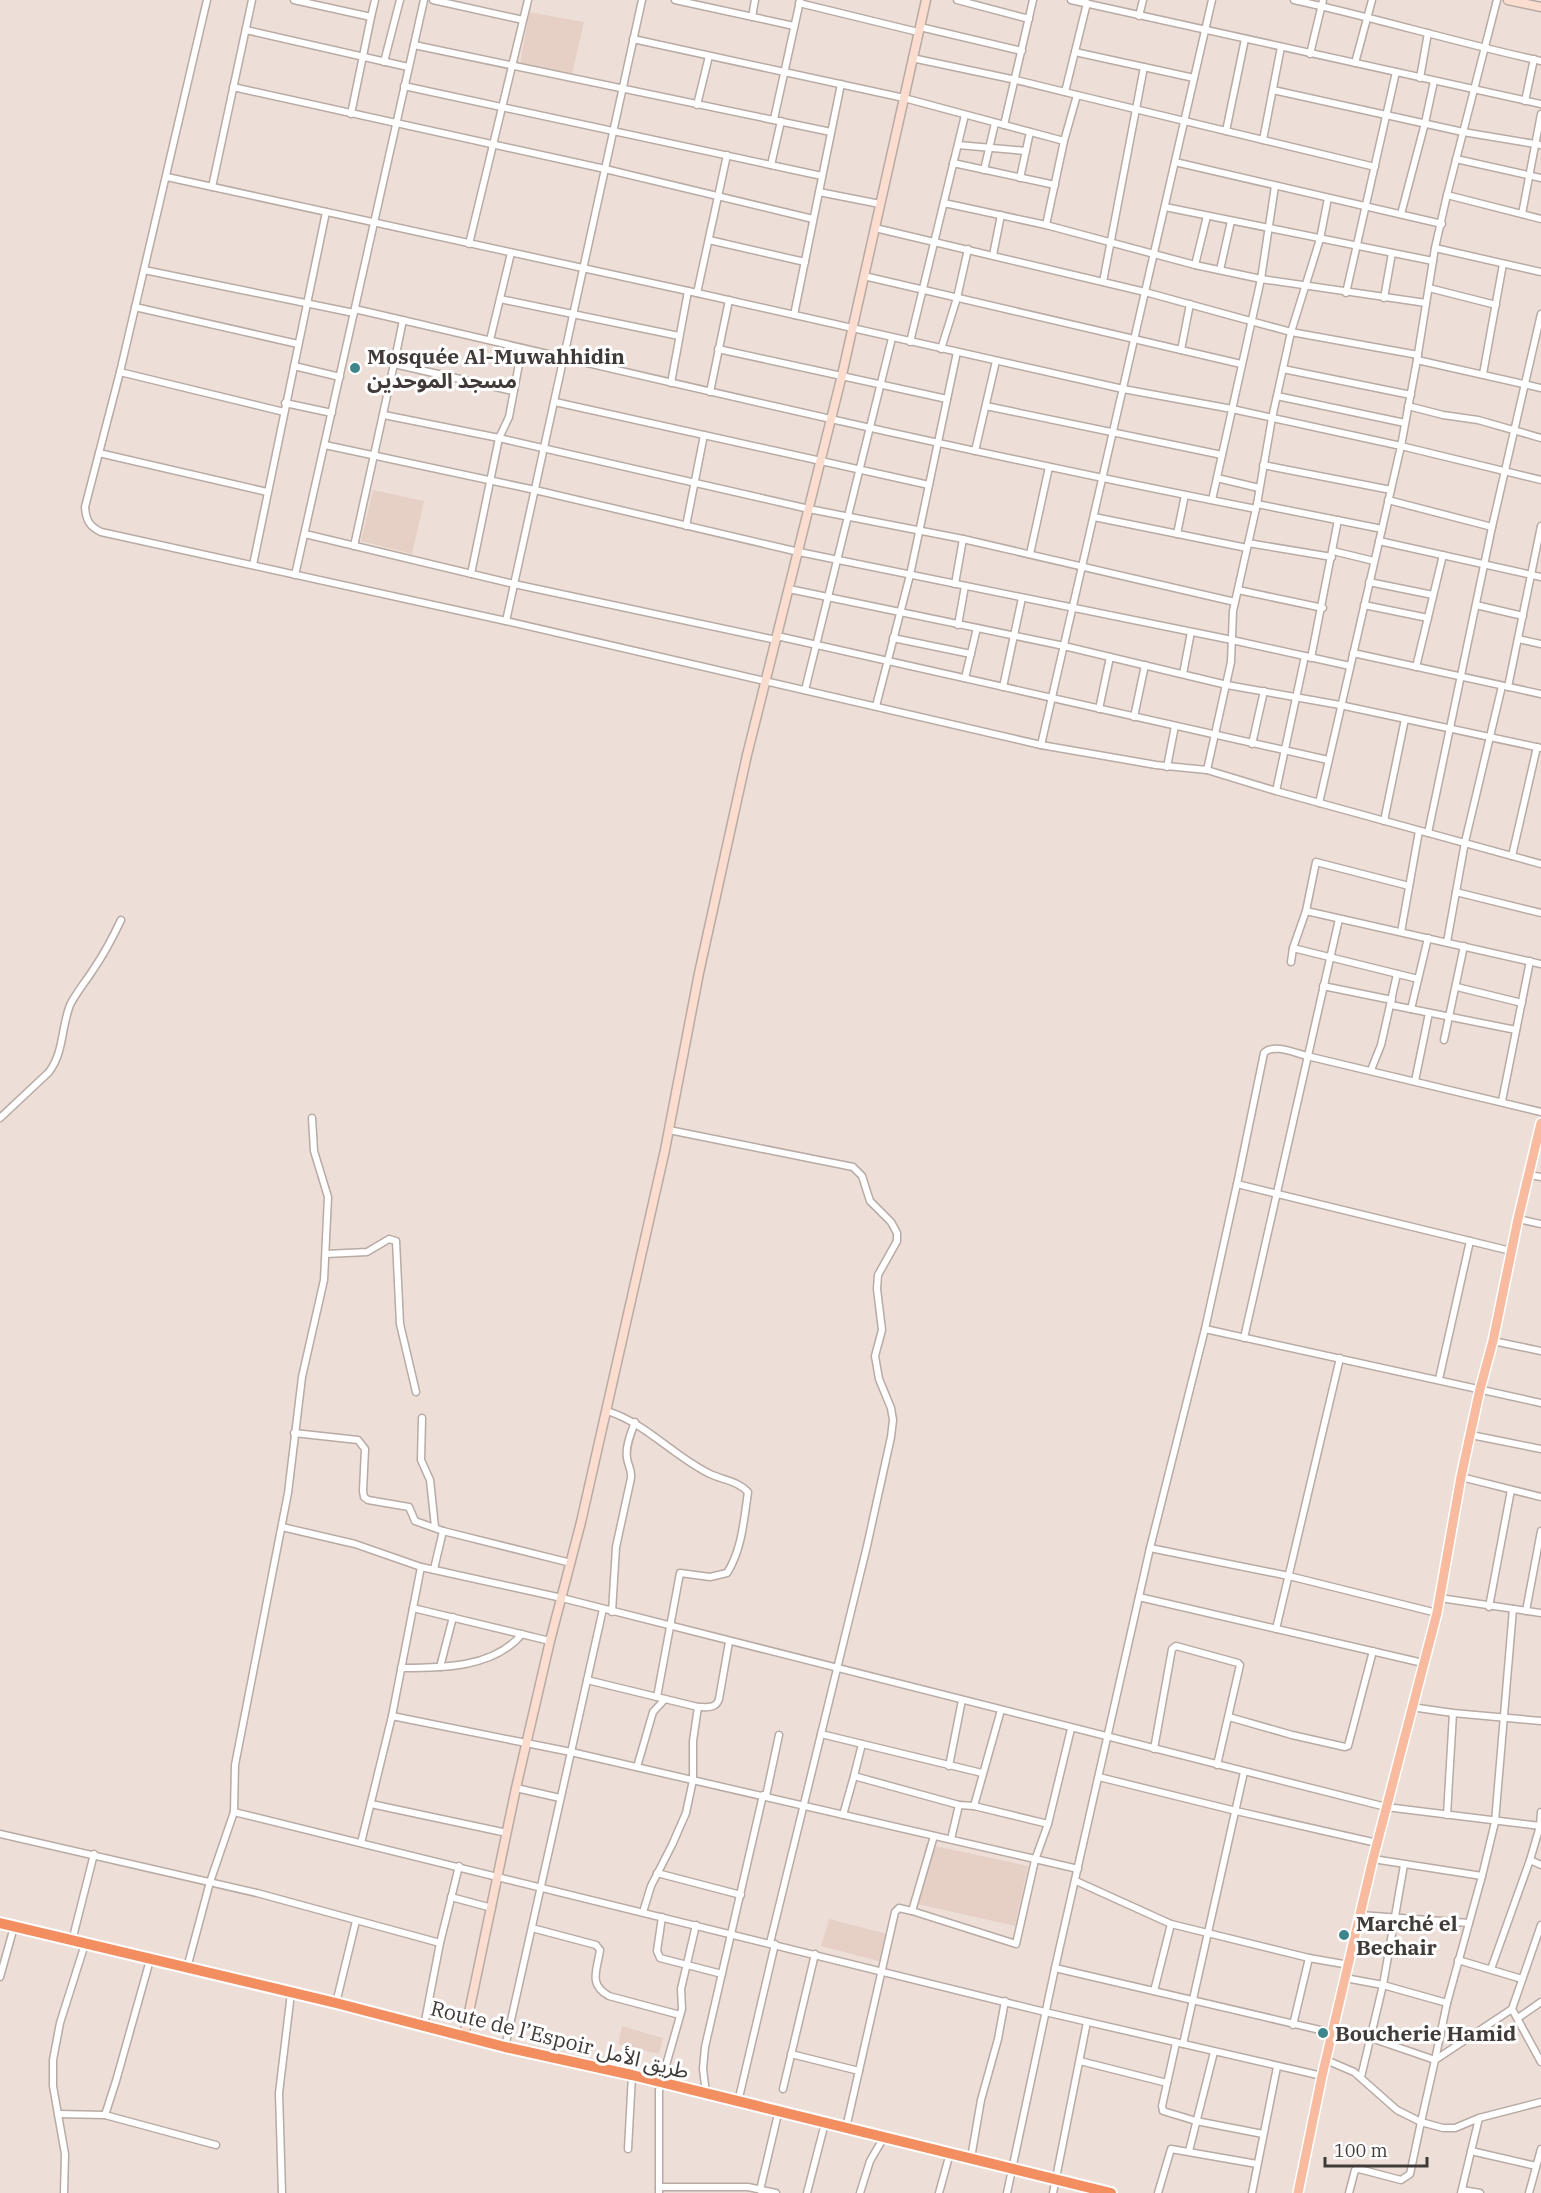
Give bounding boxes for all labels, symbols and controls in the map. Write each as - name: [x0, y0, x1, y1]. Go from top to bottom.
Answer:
- place label: Mosquée Al-Muwahhidin مسجد الموحدين: [367, 342, 625, 394]
- marker: Mosquée Al-Muwahhidin مسجد الموحدين: [348, 361, 362, 375]
- place label: Marché el Bechair: [1356, 1909, 1458, 1961]
- marker: Marché el Bechair: [1337, 1928, 1351, 1942]
- street label: Route de l’Espoir طريق الأمل: [428, 1993, 692, 2085]
- place label: Boucherie Hamid: [1335, 2019, 1516, 2047]
- marker: Boucherie Hamid: [1316, 2026, 1330, 2040]
- scale bar: [1325, 2130, 1427, 2168]
- text: 100 m: [1334, 2139, 1388, 2162]

